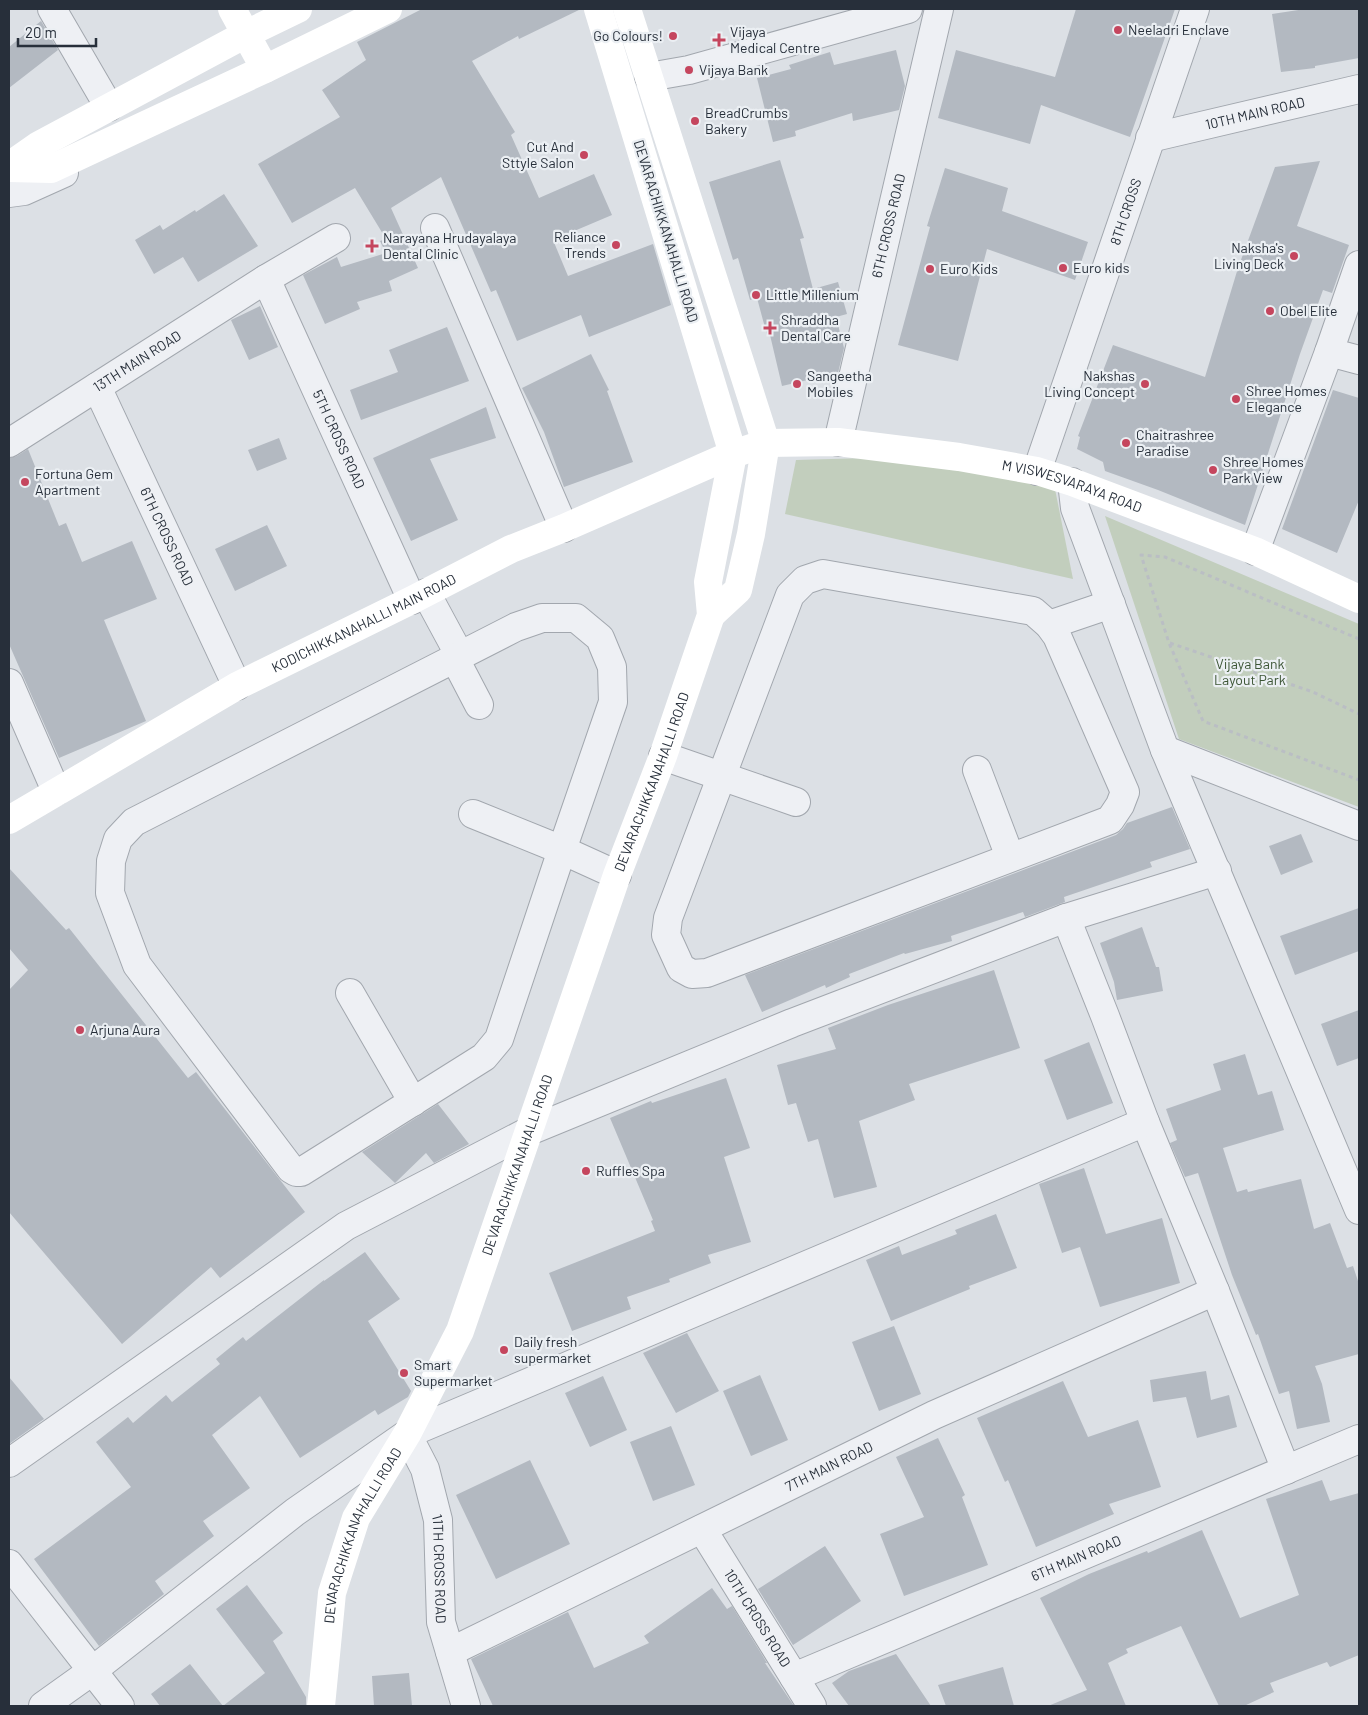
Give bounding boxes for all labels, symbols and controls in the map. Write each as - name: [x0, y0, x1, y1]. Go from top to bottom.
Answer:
- scale bar: [18, 15, 95, 47]
- place label: Neeladri Enclave: [1128, 21, 1229, 38]
- text: 20 m: [25, 23, 57, 41]
- place label: Vijaya Medical Centre: [730, 23, 820, 56]
- marker: Neeladri Enclave: [1112, 24, 1124, 36]
- place label: Go Colours!: [593, 27, 663, 44]
- marker: Go Colours!: [667, 30, 679, 42]
- marker: Vijaya Medical Centre: [712, 33, 726, 47]
- place label: Vijaya Bank: [699, 61, 768, 78]
- marker: Vijaya Bank: [683, 64, 695, 76]
- street label: 10TH MAIN ROAD: [1204, 93, 1306, 133]
- place label: BreadCrumbs Bakery: [705, 104, 788, 137]
- marker: BreadCrumbs Bakery: [689, 115, 701, 127]
- place label: Cut And Sttyle Salon: [502, 138, 574, 171]
- street label: DEVARACHIKKANAHALLI ROAD: [631, 138, 702, 324]
- marker: Cut And Sttyle Salon: [578, 149, 590, 161]
- street label: 6TH CROSS ROAD: [868, 172, 908, 280]
- street label: 8TH CROSS: [1106, 176, 1144, 247]
- place label: Reliance Trends: [554, 228, 606, 261]
- place label: Narayana Hrudayalaya Dental Clinic: [383, 229, 516, 262]
- marker: Narayana Hrudayalaya Dental Clinic: [365, 239, 379, 253]
- marker: Reliance Trends: [610, 239, 622, 251]
- place label: Naksha's Living Deck: [1214, 239, 1284, 272]
- marker: Naksha's Living Deck: [1288, 250, 1300, 262]
- place label: Euro kids: [1073, 259, 1130, 276]
- place label: Euro Kids: [940, 260, 998, 277]
- marker: Euro kids: [1057, 262, 1069, 274]
- marker: Euro Kids: [924, 263, 936, 275]
- place label: Little Millenium: [766, 286, 859, 303]
- marker: Little Millenium: [750, 289, 762, 301]
- place label: Obel Elite: [1280, 302, 1337, 319]
- marker: Obel Elite: [1264, 305, 1276, 317]
- place label: Shraddha Dental Care: [781, 311, 851, 344]
- marker: Shraddha Dental Care: [763, 321, 777, 335]
- street label: 13TH MAIN ROAD: [90, 326, 184, 395]
- place label: Sangeetha Mobiles: [807, 367, 872, 400]
- place label: Nakshas Living Concept: [1044, 367, 1135, 400]
- marker: Sangeetha Mobiles: [791, 378, 803, 390]
- marker: Nakshas Living Concept: [1139, 378, 1151, 390]
- place label: Shree Homes Elegance: [1246, 382, 1327, 415]
- street label: 5TH CROSS ROAD: [310, 387, 369, 491]
- marker: Shree Homes Elegance: [1230, 393, 1242, 405]
- place label: Chaitrashree Paradise: [1136, 426, 1214, 459]
- marker: Chaitrashree Paradise: [1120, 437, 1132, 449]
- place label: Shree Homes Park View: [1223, 453, 1304, 486]
- street label: M VISWESVARAYA ROAD: [1001, 456, 1144, 516]
- marker: Shree Homes Park View: [1207, 464, 1219, 476]
- place label: Fortuna Gem Apartment: [35, 465, 113, 498]
- marker: Fortuna Gem Apartment: [19, 476, 31, 488]
- street label: 6TH CROSS ROAD: [137, 484, 198, 588]
- street label: KODICHIKKANAHALLI MAIN ROAD: [269, 570, 459, 676]
- park label: Vijaya Bank Layout Park: [1214, 655, 1286, 688]
- street label: DEVARACHIKKANAHALLI ROAD: [610, 690, 692, 874]
- place label: Arjuna Aura: [90, 1021, 160, 1038]
- marker: Arjuna Aura: [74, 1024, 86, 1036]
- street label: DEVARACHIKKANAHALLI ROAD: [478, 1072, 556, 1257]
- place label: Ruffles Spa: [596, 1162, 665, 1179]
- marker: Ruffles Spa: [580, 1165, 592, 1177]
- place label: Daily fresh supermarket: [514, 1333, 591, 1366]
- marker: Daily fresh supermarket: [498, 1344, 510, 1356]
- place label: Smart Supermarket: [414, 1356, 493, 1389]
- marker: Smart Supermarket: [398, 1367, 410, 1379]
- street label: 7TH MAIN ROAD: [782, 1437, 875, 1495]
- street label: DEVARACHIKKANAHALLI ROAD: [320, 1444, 405, 1624]
- street label: 11TH CROSS ROAD: [429, 1512, 450, 1624]
- street label: 6TH MAIN ROAD: [1028, 1531, 1123, 1584]
- street label: 10TH CROSS ROAD: [721, 1566, 795, 1670]

